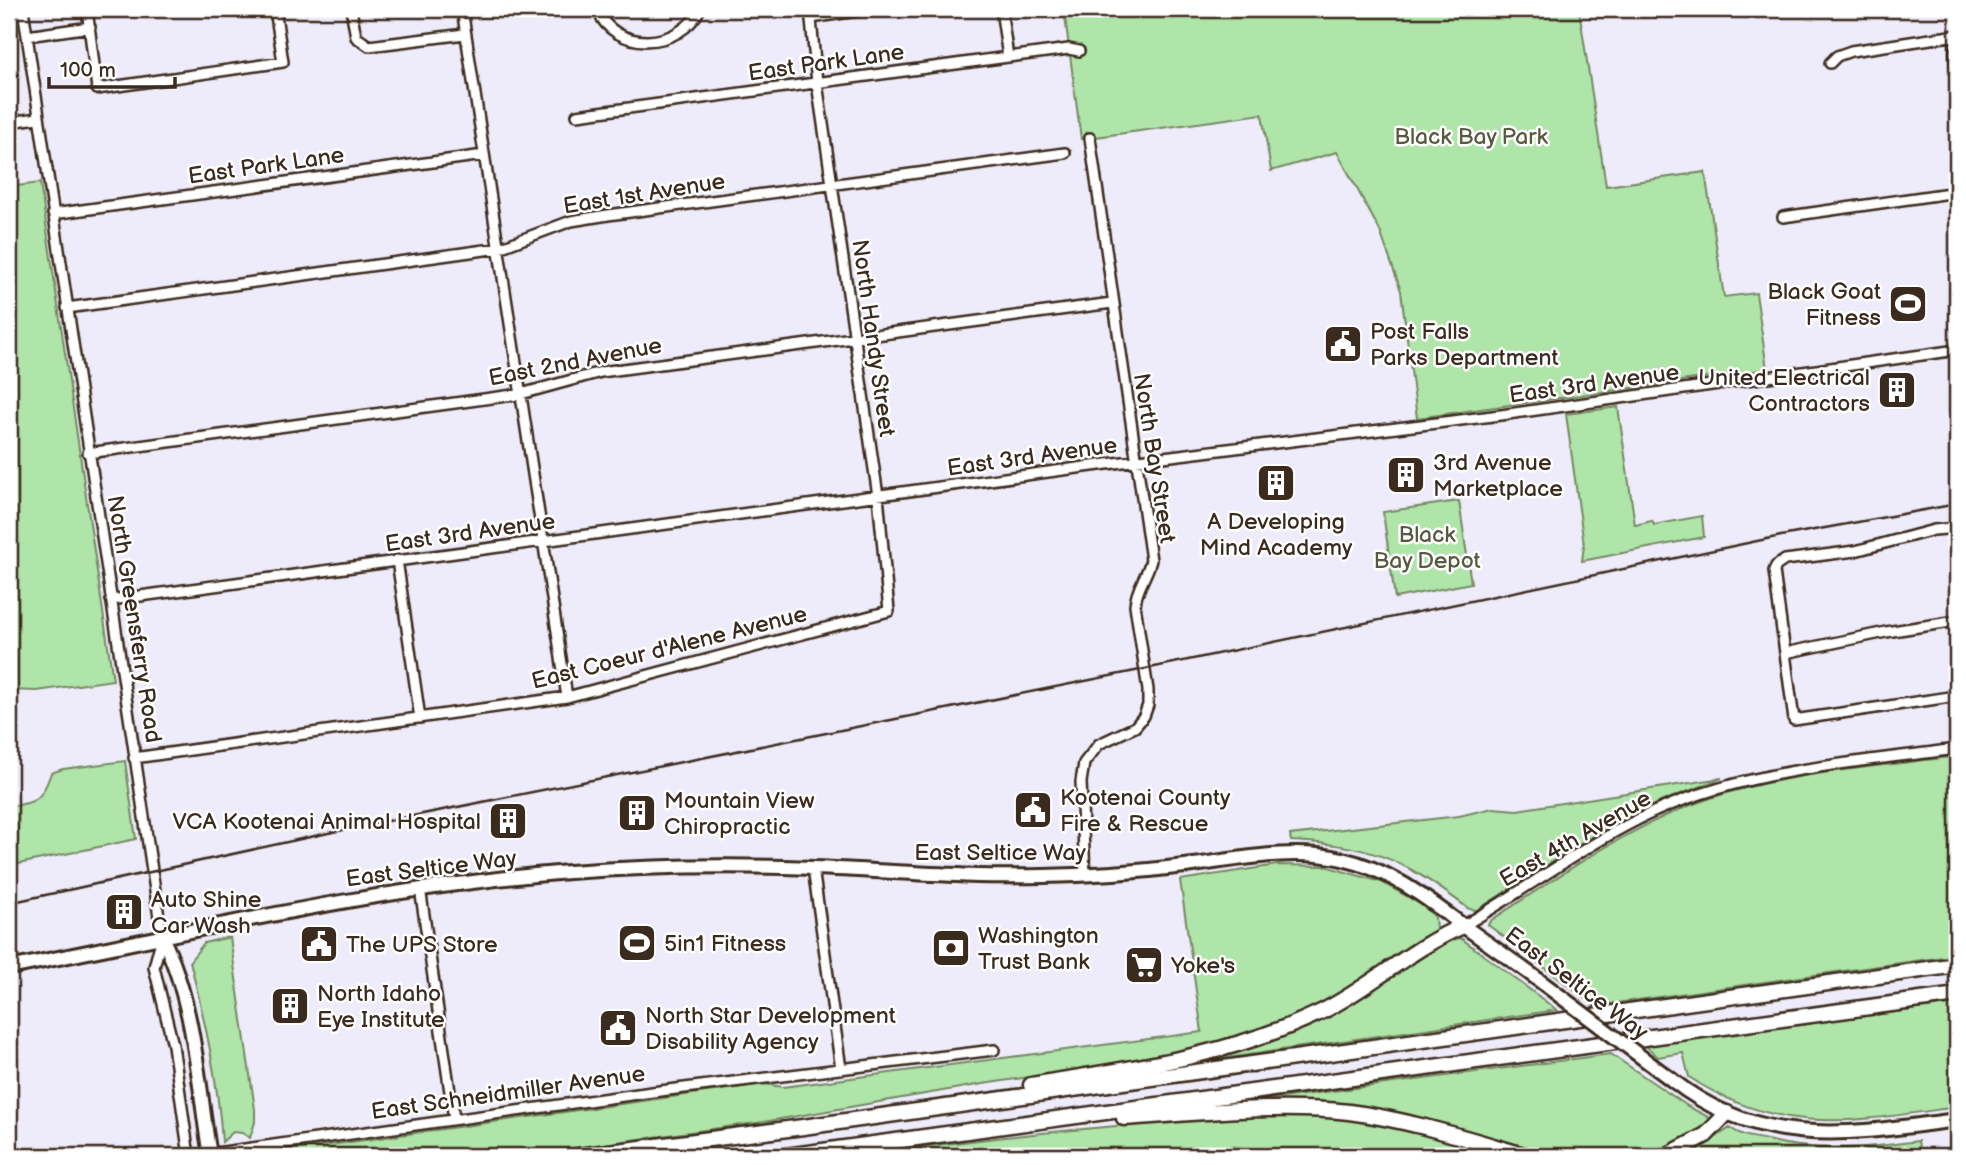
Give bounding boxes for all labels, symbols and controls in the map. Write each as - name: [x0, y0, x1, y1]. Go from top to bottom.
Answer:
- street label: East Park Lane: [746, 38, 906, 88]
- scale bar: [49, 46, 175, 90]
- text: 100 m: [60, 58, 116, 83]
- park label: Black Bay Park: [1394, 123, 1548, 151]
- street label: East Park Lane: [186, 141, 346, 191]
- street label: East 1st Avenue: [561, 167, 727, 221]
- street label: North Handy Street: [845, 238, 901, 438]
- place label: Black Goat Fitness: [1767, 278, 1881, 332]
- sports icon: Black Goat Fitness: [1887, 283, 1929, 325]
- place label: Post Falls Parks Department: [1370, 318, 1559, 372]
- public building icon: Post Falls Parks Department: [1322, 323, 1364, 365]
- street label: East 2nd Avenue: [486, 331, 664, 393]
- street label: East 3rd Avenue: [1507, 358, 1681, 410]
- place label: United Electrical Contractors: [1698, 364, 1870, 418]
- building icon: United Electrical Contractors: [1876, 369, 1918, 411]
- street label: North Bay Street: [1127, 371, 1181, 545]
- street label: East 3rd Avenue: [945, 431, 1119, 483]
- place label: 3rd Avenue Marketplace: [1433, 449, 1563, 503]
- building icon: 3rd Avenue Marketplace: [1385, 454, 1427, 496]
- building icon: A Developing Mind Academy: [1255, 462, 1297, 504]
- street label: North Greensferry Road: [101, 494, 167, 745]
- street label: East 3rd Avenue: [383, 507, 557, 559]
- place label: A Developing Mind Academy: [1200, 508, 1353, 562]
- park label: Black Bay Depot: [1373, 521, 1481, 575]
- street label: East Coeur d'Alene Avenue: [529, 600, 810, 696]
- place label: Kootenai County Fire & Rescue: [1060, 784, 1231, 838]
- street label: East 4th Avenue: [1495, 784, 1656, 894]
- place label: Mountain View Chiropractic: [664, 787, 815, 841]
- public building icon: Kootenai County Fire & Rescue: [1012, 789, 1054, 831]
- building icon: Mountain View Chiropractic: [616, 792, 658, 834]
- building icon: VCA Kootenai Animal Hospital: [487, 800, 529, 842]
- place label: VCA Kootenai Animal Hospital: [173, 808, 481, 836]
- street label: East Seltice Way: [914, 839, 1086, 867]
- street label: East Seltice Way: [344, 845, 519, 893]
- place label: Auto Shine Car Wash: [151, 886, 261, 940]
- building icon: Auto Shine Car Wash: [103, 891, 145, 933]
- street label: East Seltice Way: [1499, 921, 1654, 1047]
- sports icon: 5in1 Fitness: [616, 922, 658, 964]
- place label: Washington Trust Bank: [978, 922, 1099, 976]
- public building icon: The UPS Store: [298, 923, 340, 965]
- bank icon: Washington Trust Bank: [930, 927, 972, 969]
- place label: 5in1 Fitness: [664, 930, 786, 958]
- place label: The UPS Store: [346, 931, 498, 959]
- supermarket icon: Yoke's: [1123, 944, 1165, 986]
- place label: Yoke's: [1170, 952, 1235, 980]
- place label: North Idaho Eye Institute: [317, 980, 445, 1034]
- building icon: North Idaho Eye Institute: [269, 985, 311, 1027]
- place label: North Star Development Disability Agency: [645, 1002, 896, 1056]
- public building icon: North Star Development Disability Agency: [597, 1007, 639, 1049]
- street label: East Schneidmiller Avenue: [369, 1060, 647, 1126]

